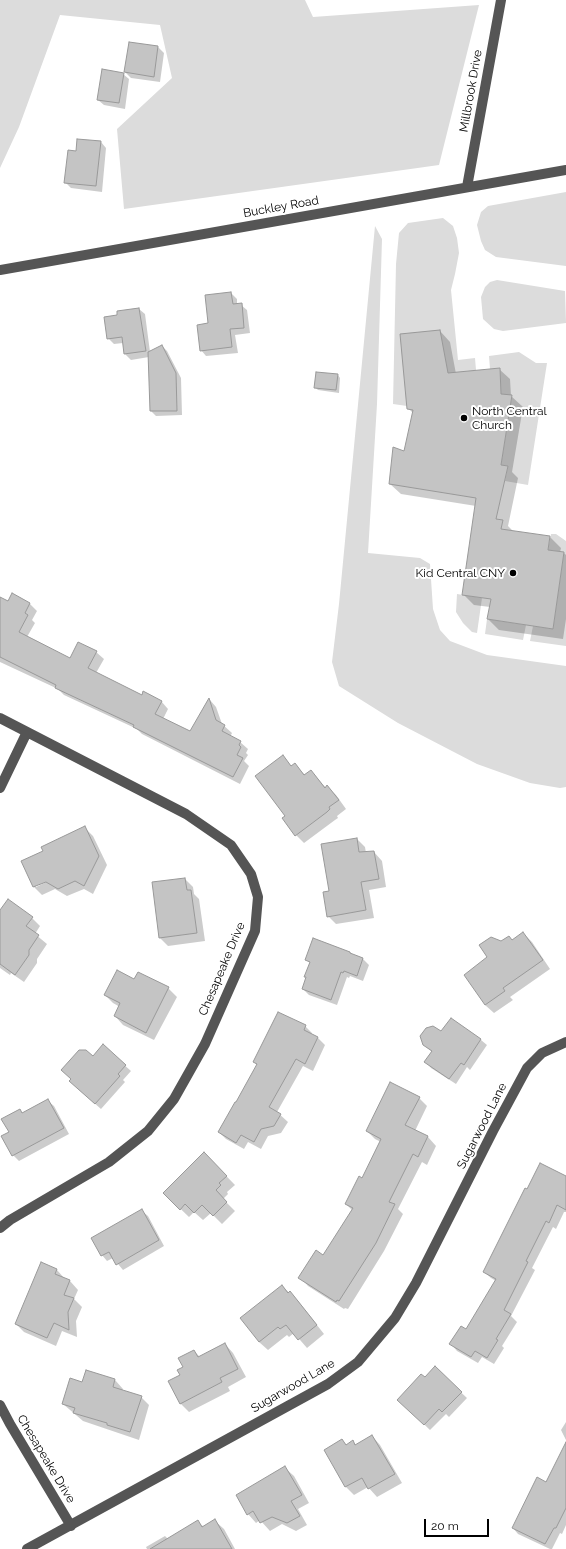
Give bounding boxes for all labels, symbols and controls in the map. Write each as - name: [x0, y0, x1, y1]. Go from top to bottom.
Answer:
- street label: Millbrook Drive: [457, 49, 485, 133]
- street label: Buckley Road: [242, 193, 320, 221]
- place label: North Central Church: [472, 404, 547, 432]
- marker: North Central Church: [459, 413, 469, 423]
- place label: Kid Central CNY: [416, 566, 505, 580]
- marker: Kid Central CNY: [508, 568, 518, 578]
- street label: Chesapeake Drive: [196, 920, 248, 1018]
- street label: Sugarwood Lane: [454, 1081, 510, 1171]
- street label: Sugarwood Lane: [248, 1356, 338, 1416]
- street label: Chesapeake Drive: [14, 1412, 78, 1506]
- scale bar: [426, 1511, 491, 1537]
- text: 20 m: [431, 1519, 459, 1533]

